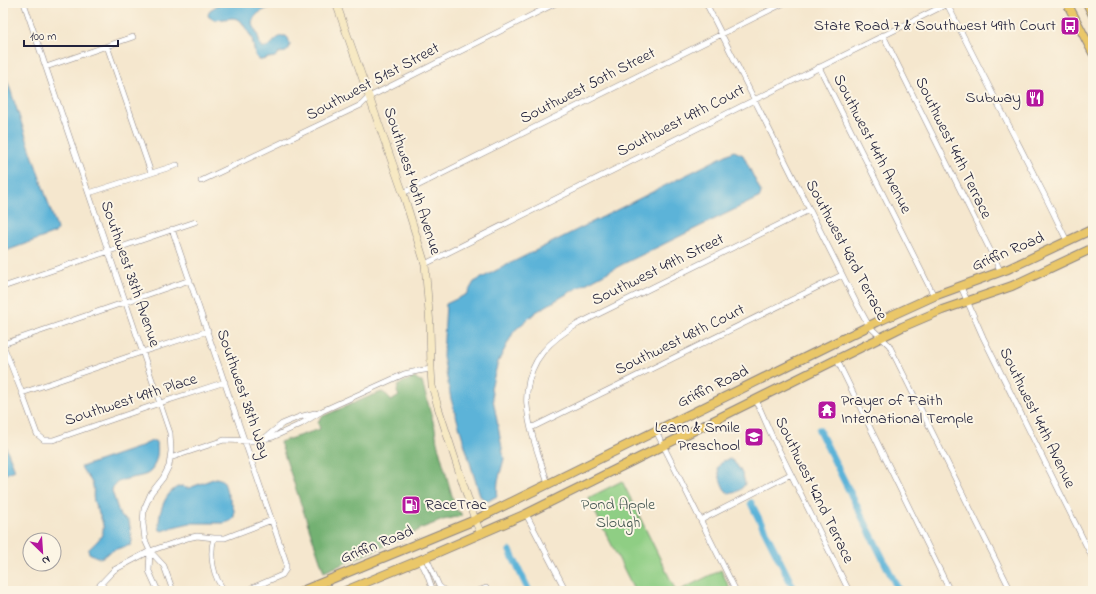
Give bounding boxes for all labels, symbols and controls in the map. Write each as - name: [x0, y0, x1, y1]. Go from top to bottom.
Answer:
- place label: State Road 7 & Southwest 49th Court: [814, 14, 1057, 38]
- bus stop icon: State Road 7 & Southwest 49th Court: [1059, 15, 1081, 37]
- scale bar: [24, 22, 118, 48]
- text: 100 m: [30, 28, 57, 46]
- street label: Southwest 51st Street: [302, 36, 444, 127]
- street label: Southwest 50th Street: [516, 41, 660, 131]
- street label: Southwest 44th Avenue: [826, 70, 918, 219]
- street label: Southwest 44th Terrace: [908, 73, 998, 224]
- street label: Southwest 49th Court: [613, 78, 750, 164]
- place label: Subway: [965, 86, 1021, 110]
- restaurant icon: Subway: [1024, 87, 1046, 109]
- street label: Southwest 40th Avenue: [377, 104, 447, 259]
- street label: Southwest 43rd Terrace: [799, 175, 894, 325]
- street label: Southwest 38th Avenue: [94, 198, 167, 351]
- street label: Griffin Road: [968, 226, 1048, 278]
- street label: Southwest 49th Street: [588, 227, 729, 312]
- street label: Southwest 48th Court: [611, 298, 750, 382]
- street label: Southwest 38th Way: [210, 326, 276, 462]
- street label: Southwest 44th Avenue: [992, 344, 1082, 493]
- street label: Griffin Road: [673, 359, 753, 415]
- street label: Southwest 49th Place: [62, 367, 201, 433]
- place label: Prayer of Faith International Temple: [841, 389, 974, 431]
- temple icon: Prayer of Faith International Temple: [816, 399, 838, 421]
- street label: Southwest 42nd Terrace: [768, 413, 860, 568]
- place label: Learn & Smile Preschool: [655, 416, 741, 458]
- school or university icon: Learn & Smile Preschool: [743, 426, 765, 448]
- place label: RaceTrac: [425, 493, 488, 517]
- park label: Pond Apple Slough: [581, 493, 656, 535]
- fuel station icon: RaceTrac: [400, 494, 422, 516]
- street label: Griffin Road: [337, 519, 417, 571]
- north arrow: [22, 532, 62, 572]
- text: N: [39, 551, 53, 569]

